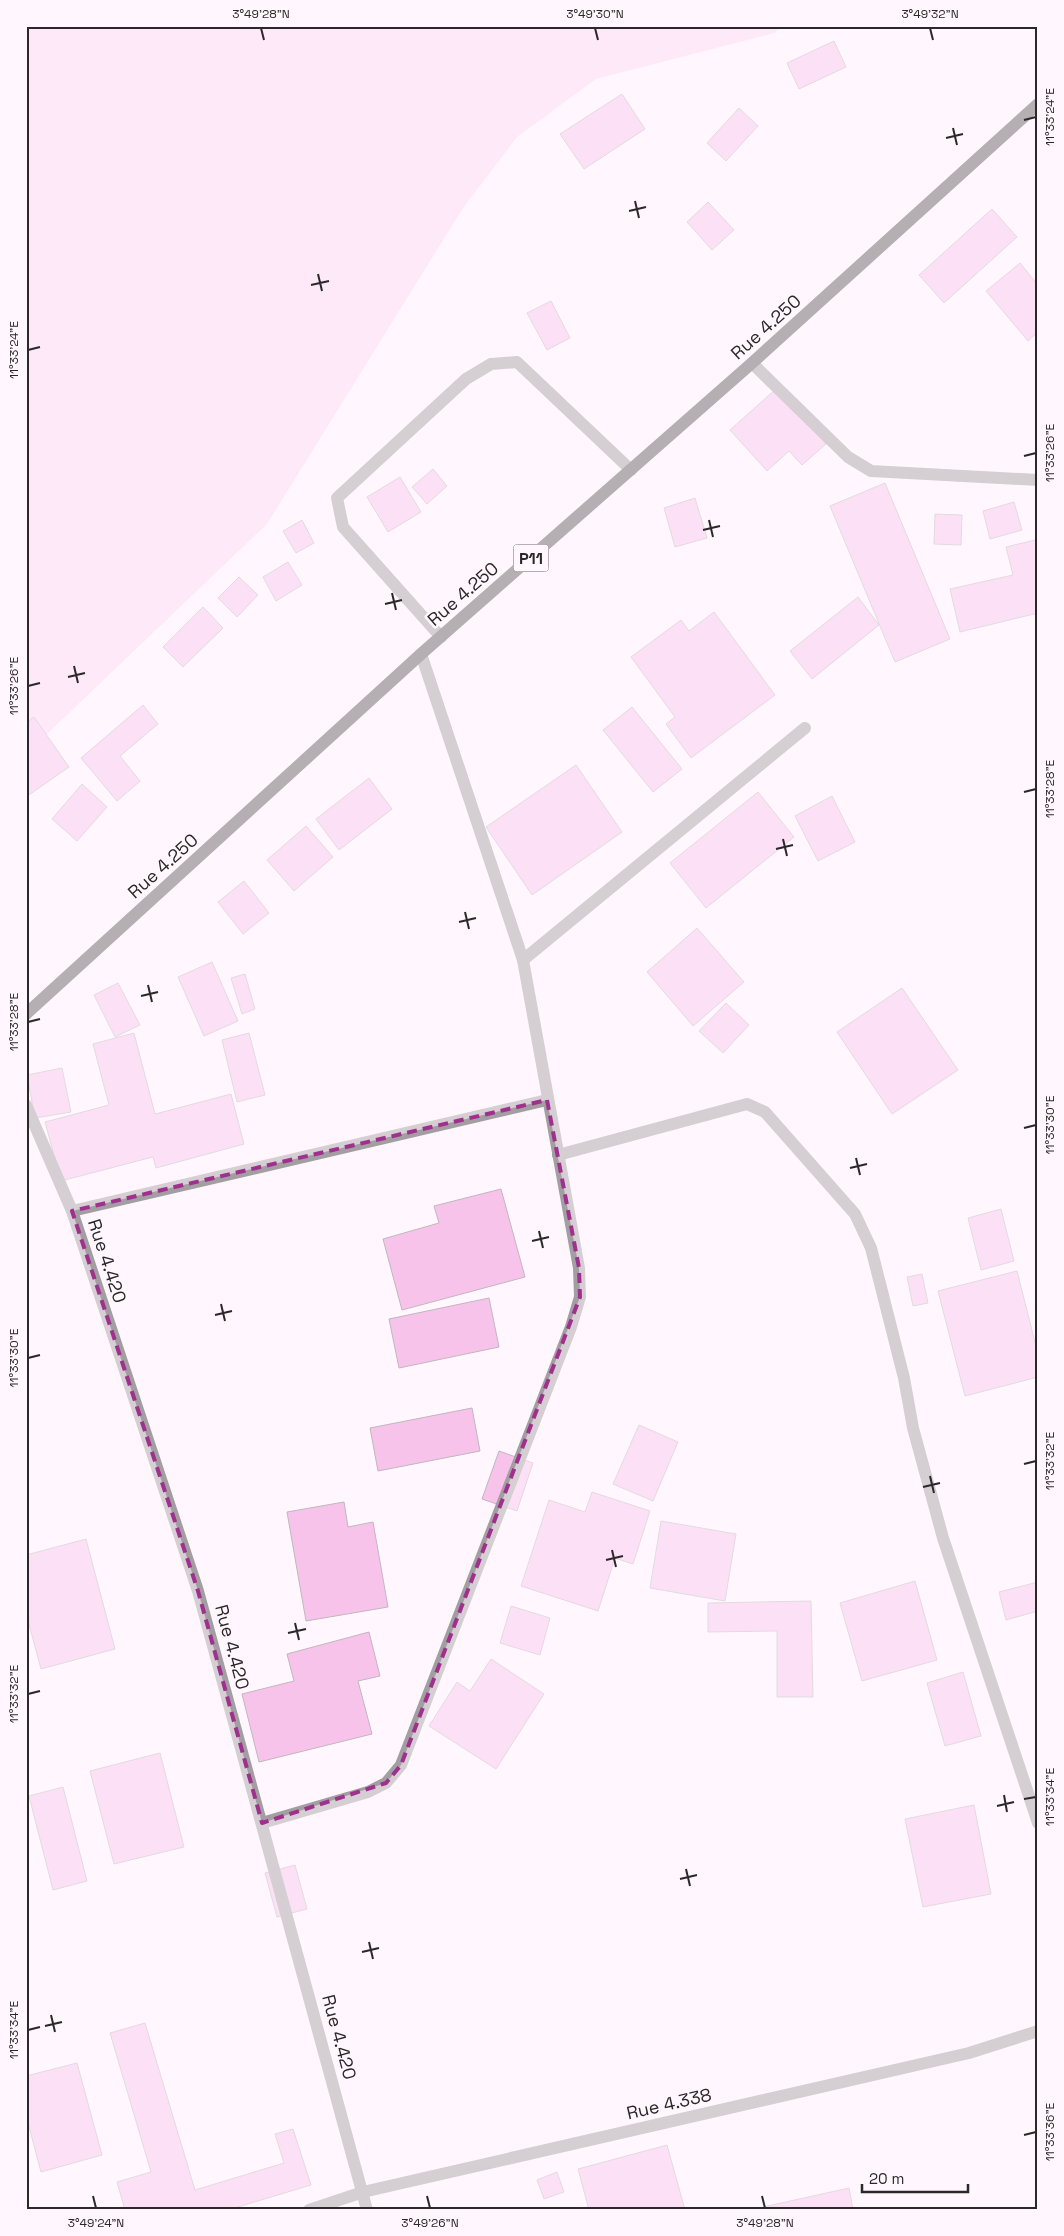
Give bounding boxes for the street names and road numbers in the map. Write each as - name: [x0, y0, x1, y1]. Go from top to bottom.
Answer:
- street label: Rue 4.250: [726, 289, 806, 364]
- road number: P11: [514, 544, 548, 572]
- street label: Rue 4.250: [422, 557, 503, 631]
- street label: Rue 4.250: [123, 828, 203, 903]
- street label: Rue 4.420: [83, 1216, 132, 1306]
- street label: Rue 4.420: [210, 1602, 255, 1692]
- street label: Rue 4.420: [317, 1992, 362, 2082]
- street label: Rue 4.338: [624, 2083, 714, 2124]

